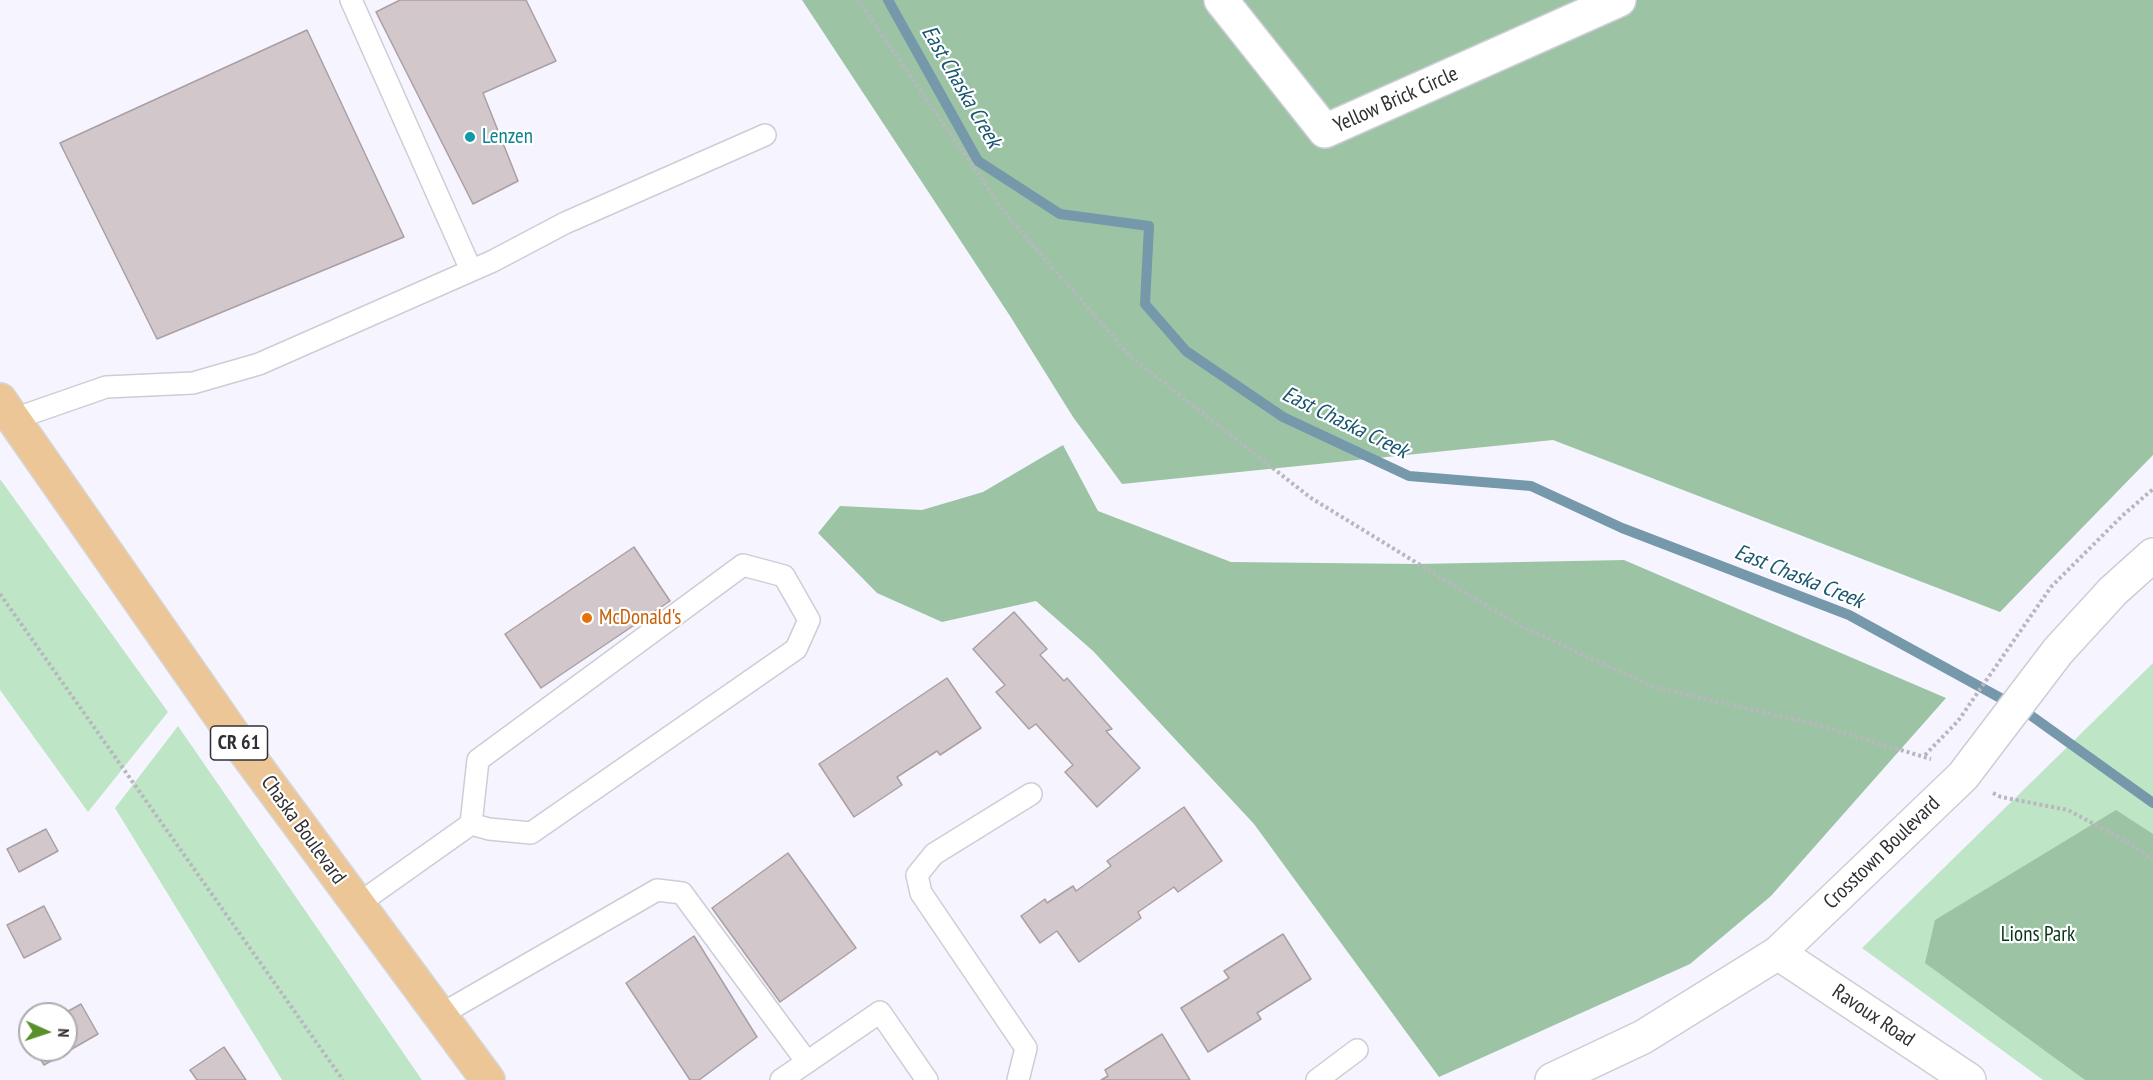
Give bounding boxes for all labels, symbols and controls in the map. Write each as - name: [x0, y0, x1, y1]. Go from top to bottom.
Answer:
- water label: East Chaska Creek: [915, 21, 1007, 153]
- street label: Yellow Brick Circle: [1330, 61, 1462, 139]
- place label: Lenzen: [482, 124, 533, 150]
- marker: Lenzen: [463, 130, 477, 144]
- water label: East Chaska Creek: [1278, 381, 1412, 465]
- water label: East Chaska Creek: [1731, 539, 1867, 615]
- place label: McDonald's: [599, 605, 681, 631]
- marker: McDonald's: [580, 611, 594, 625]
- road number: CR 61: [210, 726, 268, 760]
- street label: Chaska Boulevard: [255, 771, 351, 889]
- street label: Crosstown Boulevard: [1819, 791, 1945, 915]
- park label: Lions Park: [2001, 922, 2075, 948]
- street label: Ravoux Road: [1827, 979, 1919, 1053]
- north arrow: [18, 1002, 78, 1062]
- text: N: [54, 1028, 74, 1038]

